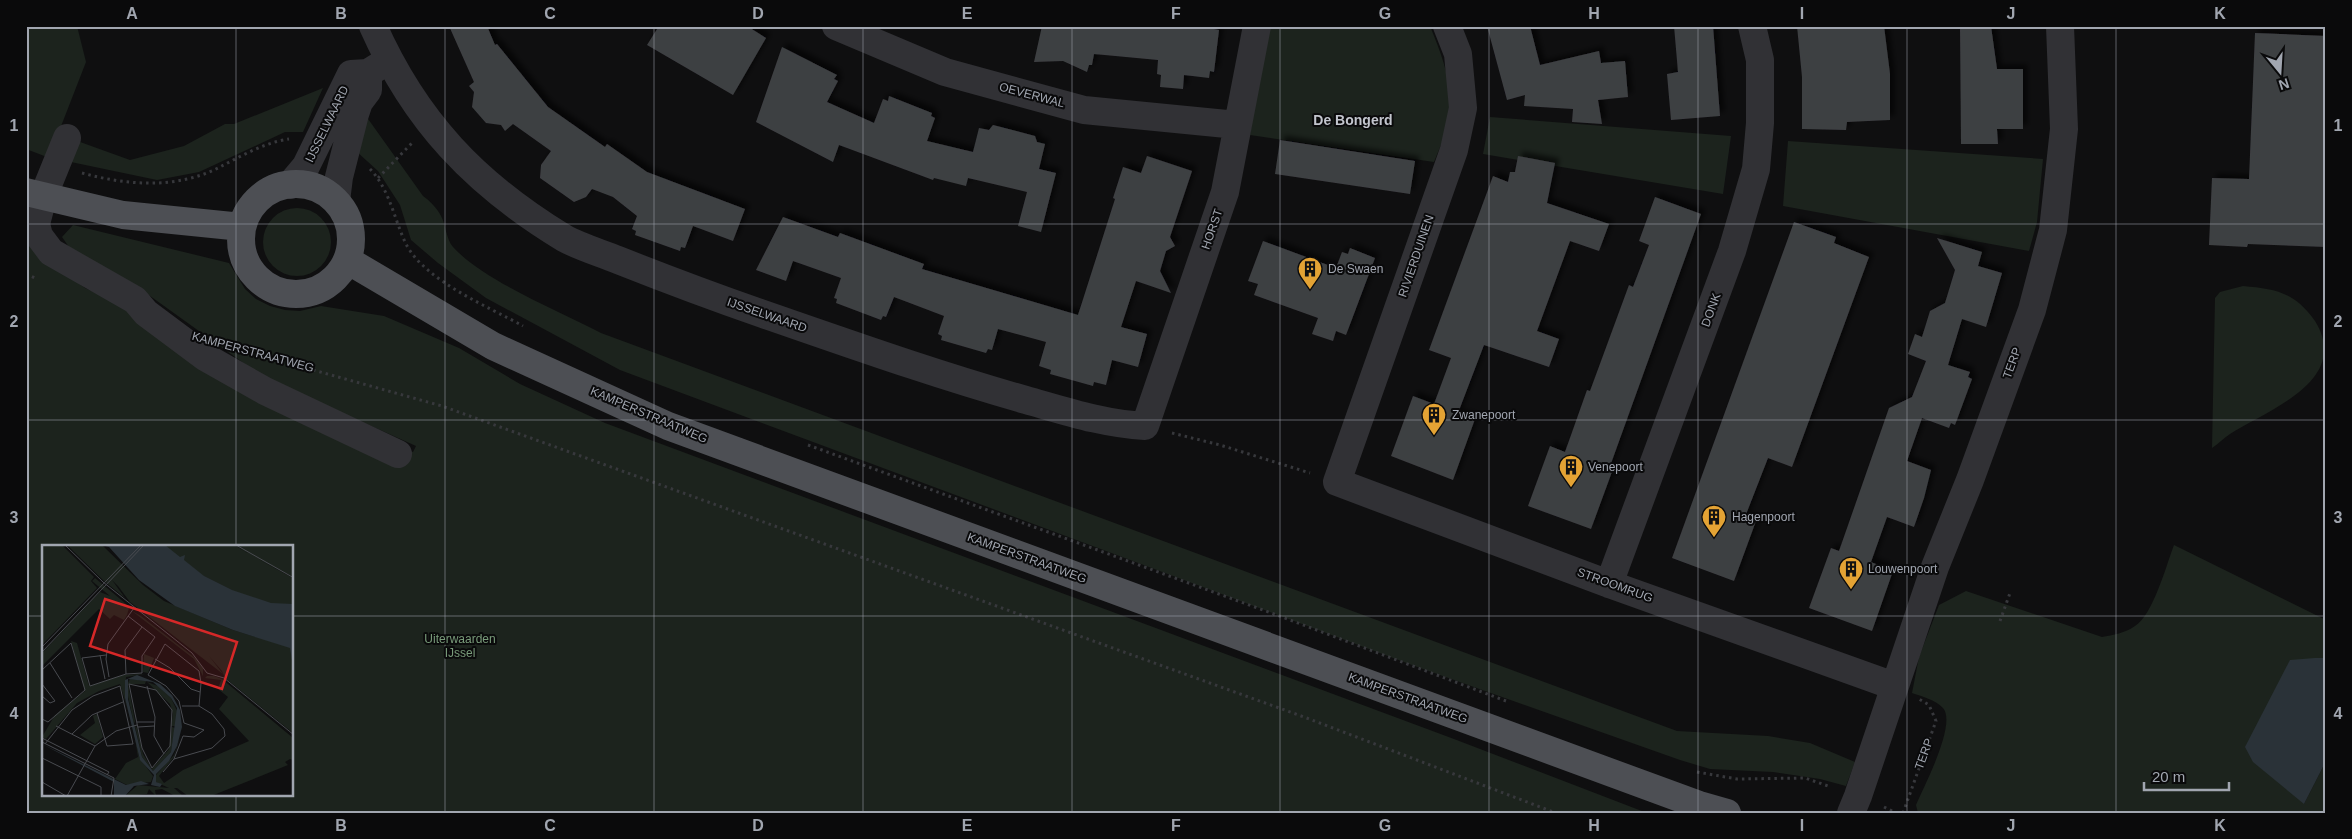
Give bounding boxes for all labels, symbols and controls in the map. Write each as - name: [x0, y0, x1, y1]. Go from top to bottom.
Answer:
- text: A: [126, 5, 138, 22]
- text: B: [335, 5, 347, 22]
- text: C: [544, 5, 556, 22]
- text: D: [752, 5, 764, 22]
- text: E: [962, 5, 973, 22]
- text: F: [1171, 5, 1181, 22]
- text: G: [1379, 5, 1391, 22]
- text: H: [1588, 5, 1600, 22]
- text: I: [1800, 5, 1804, 22]
- text: J: [2007, 5, 2015, 22]
- text: K: [2214, 5, 2226, 22]
- north arrow: [2254, 48, 2304, 98]
- text: N: [2277, 75, 2291, 94]
- street label: OEVERWAL: [998, 80, 1067, 111]
- street label: IJSSELWAARD: [302, 83, 352, 165]
- district label: De Bongerd: [1313, 112, 1393, 128]
- text: 1: [10, 117, 19, 134]
- text: 1: [2334, 117, 2343, 134]
- street label: HORST: [1199, 206, 1226, 251]
- street label: RIVIERDUINEN: [1395, 213, 1437, 299]
- building icon: De Swaen: [1297, 256, 1323, 290]
- place label: De Swaen: [1328, 262, 1383, 276]
- street label: DONK: [1698, 291, 1724, 329]
- street label: IJSSELWAARD: [725, 295, 809, 335]
- text: 2: [10, 313, 19, 330]
- text: 2: [2334, 313, 2343, 330]
- street label: KAMPERSTRAATWEG: [190, 329, 316, 375]
- street label: TERP: [2000, 346, 2024, 380]
- street label: KAMPERSTRAATWEG: [588, 384, 710, 446]
- building icon: Zwanepoort: [1421, 402, 1447, 436]
- place label: Zwanepoort: [1452, 408, 1516, 422]
- building icon: Venepoort: [1558, 454, 1584, 488]
- place label: Venepoort: [1588, 460, 1643, 474]
- building icon: Hagenpoort: [1701, 504, 1727, 538]
- text: 3: [10, 509, 19, 526]
- text: 3: [2334, 509, 2343, 526]
- place label: Hagenpoort: [1732, 510, 1795, 524]
- street label: KAMPERSTRAATWEG: [966, 530, 1088, 586]
- inset map: [42, 545, 294, 796]
- building icon: Louwenpoort: [1838, 556, 1864, 590]
- place label: Louwenpoort: [1868, 562, 1938, 576]
- street label: STROOMRUG: [1575, 565, 1655, 605]
- park label: Uiterwaarden IJssel: [424, 632, 496, 660]
- street label: KAMPERSTRAATWEG: [1347, 670, 1469, 726]
- text: 4: [10, 705, 19, 722]
- text: 4: [2334, 705, 2343, 722]
- street label: TERP: [1912, 737, 1936, 771]
- scale bar: [2144, 759, 2230, 791]
- text: 20 m: [2152, 768, 2185, 785]
- text: A: [126, 817, 138, 834]
- text: B: [335, 817, 347, 834]
- text: C: [544, 817, 556, 834]
- text: D: [752, 817, 764, 834]
- text: E: [962, 817, 973, 834]
- text: F: [1171, 817, 1181, 834]
- text: G: [1379, 817, 1391, 834]
- text: H: [1588, 817, 1600, 834]
- text: I: [1800, 817, 1804, 834]
- text: J: [2007, 817, 2015, 834]
- text: K: [2214, 817, 2226, 834]

